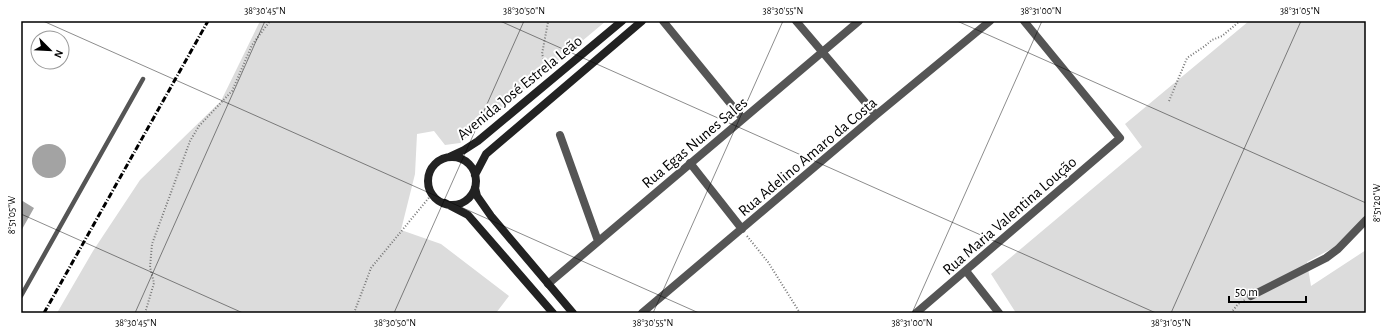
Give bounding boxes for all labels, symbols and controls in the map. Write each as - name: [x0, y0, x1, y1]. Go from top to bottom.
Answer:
- text: 38°30'45"N: [244, 6, 286, 16]
- text: 38°30'50"N: [503, 6, 545, 16]
- text: 38°30'55"N: [763, 6, 803, 16]
- text: 38°31'00"N: [1020, 6, 1062, 16]
- text: 38°31'05"N: [1280, 6, 1320, 16]
- north arrow: [30, 30, 70, 70]
- street label: Avenida José Estrela Leão: [454, 32, 585, 143]
- text: N: [52, 48, 65, 60]
- street label: Rua Egas Nunes Sales: [639, 94, 750, 191]
- street label: Rua Adelino Amaro da Costa: [735, 94, 880, 219]
- street label: Rua Maria Valentina Loução: [940, 153, 1080, 278]
- text: 8°51'20"W: [1372, 184, 1382, 222]
- text: 8°51'05"W: [7, 196, 17, 234]
- scale bar: [1229, 278, 1306, 304]
- text: 50 m: [1235, 286, 1258, 298]
- text: 38°30'45"N: [115, 318, 157, 328]
- text: 38°30'50"N: [374, 318, 416, 328]
- text: 38°30'55"N: [633, 318, 673, 328]
- text: 38°31'00"N: [891, 318, 933, 328]
- text: 38°31'05"N: [1151, 318, 1191, 328]

